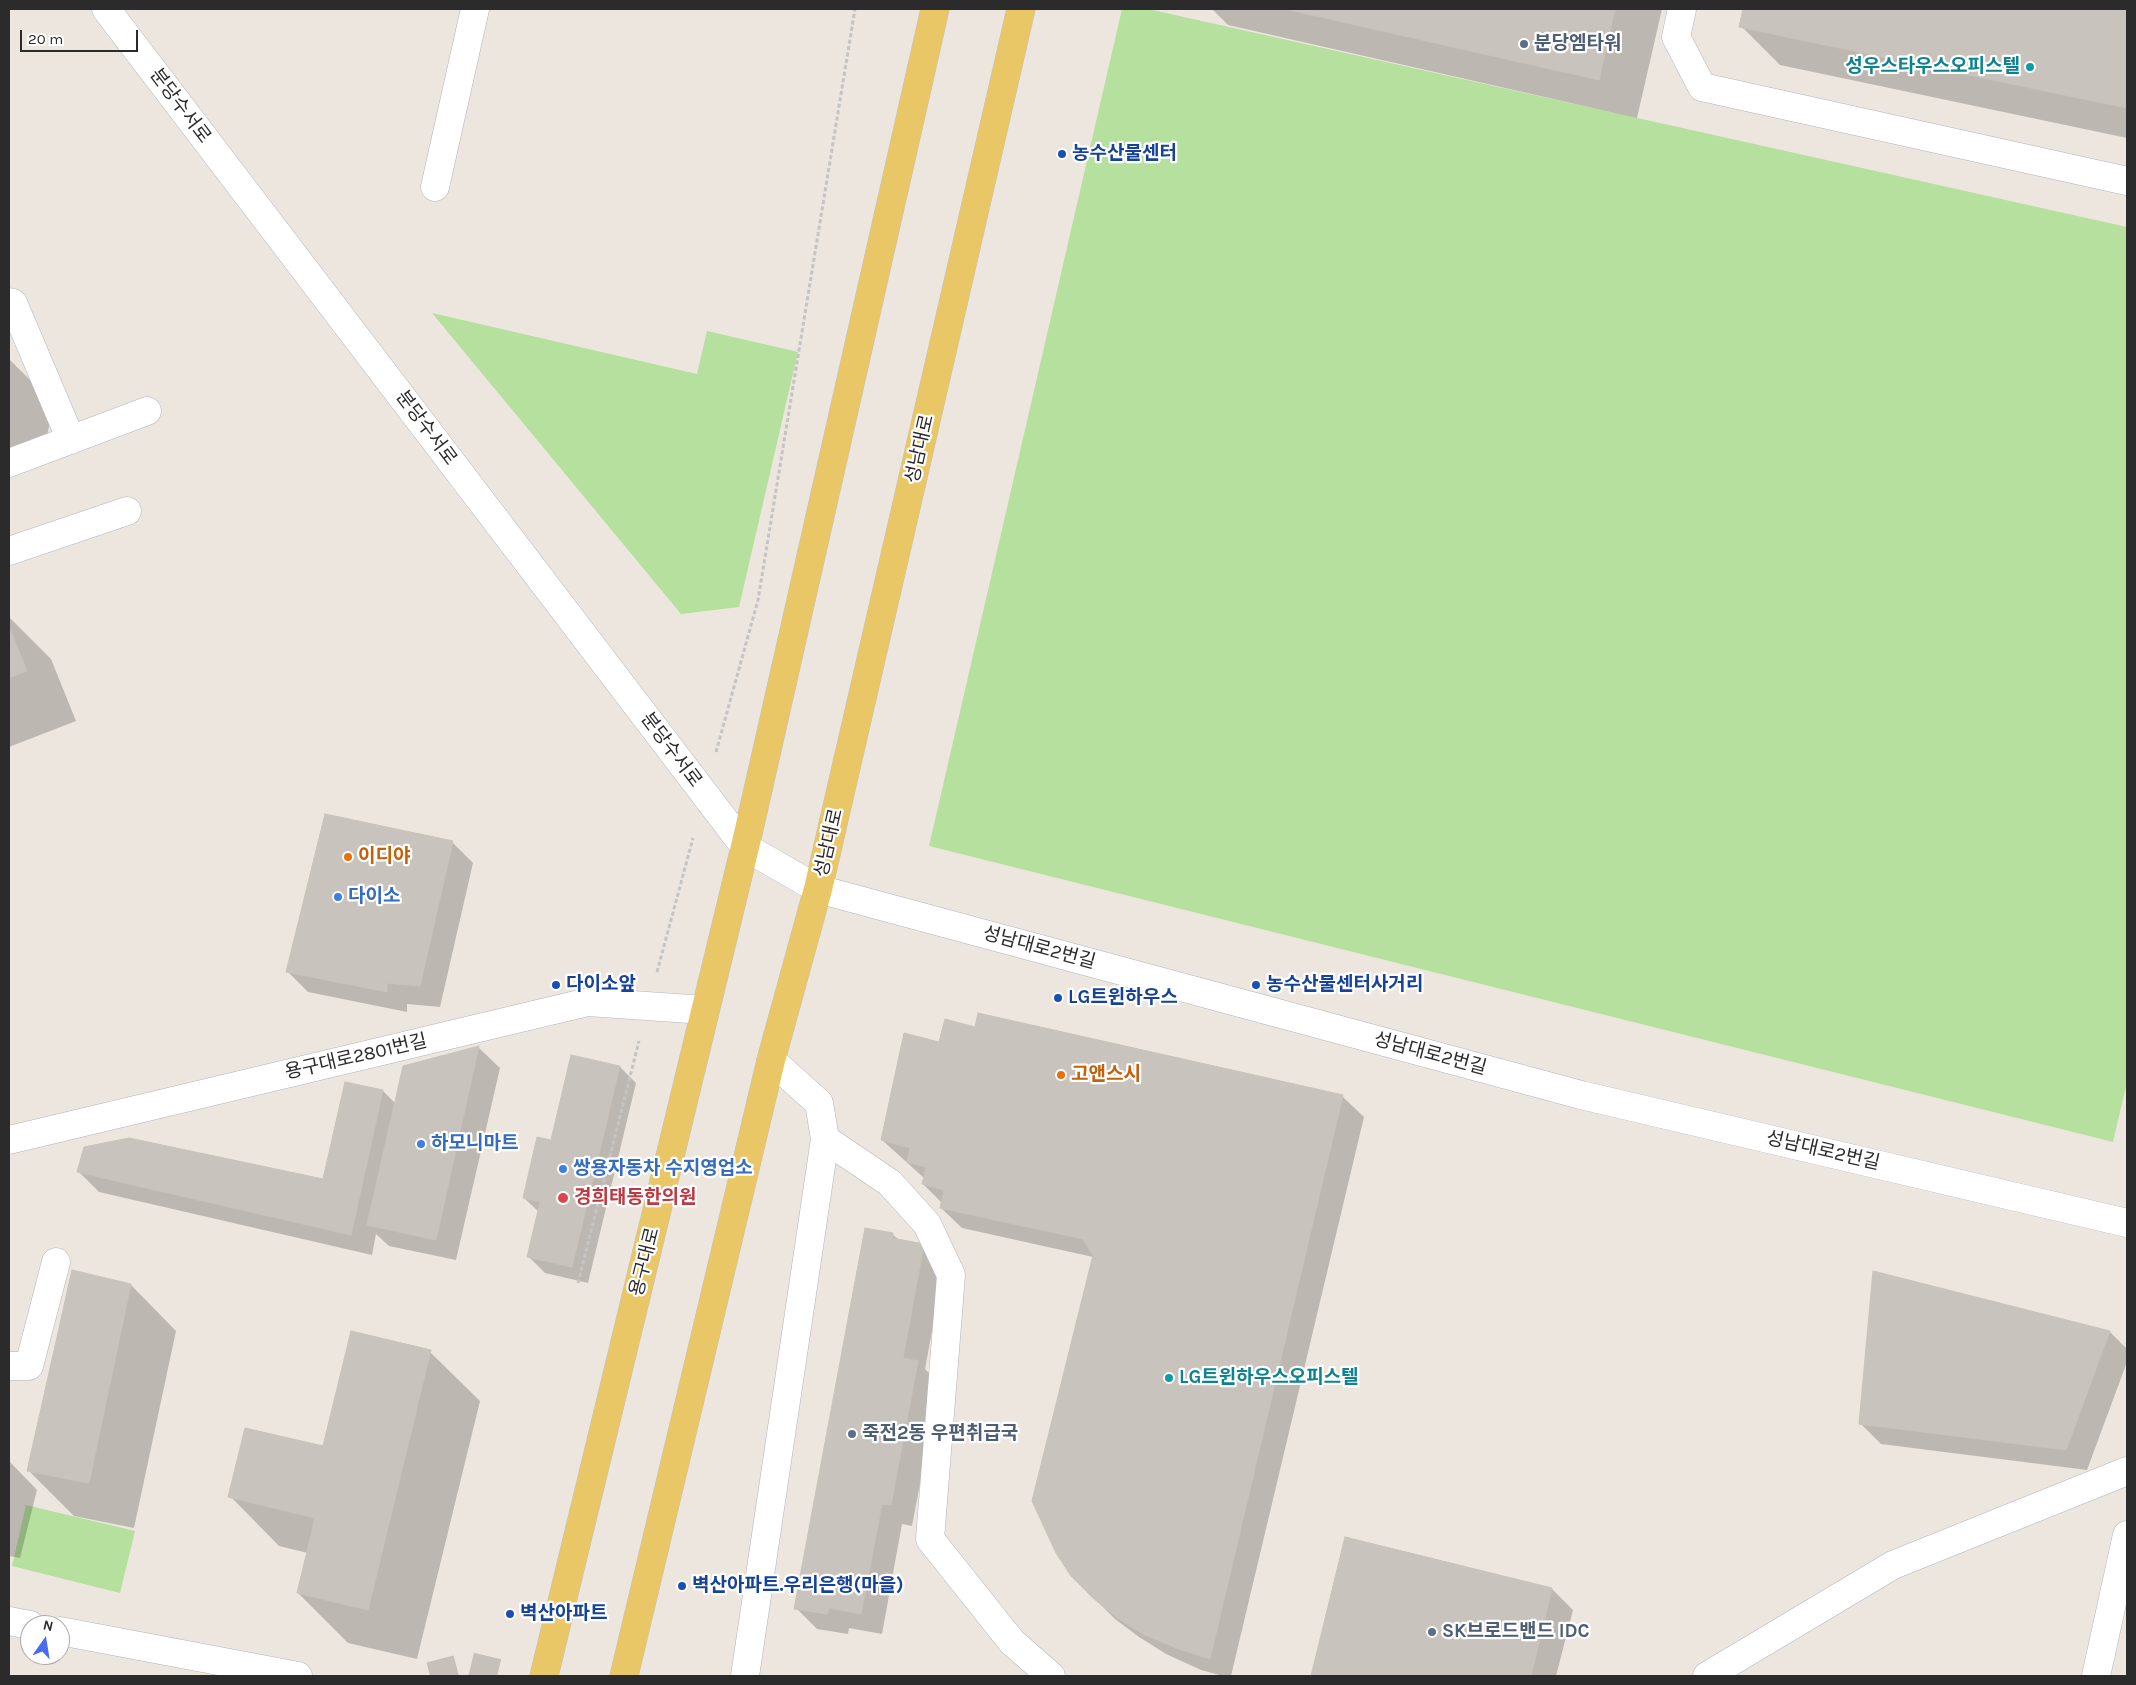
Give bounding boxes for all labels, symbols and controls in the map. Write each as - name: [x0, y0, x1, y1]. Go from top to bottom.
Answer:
- scale bar: [22, 20, 140, 52]
- text: 20 m: [28, 30, 63, 48]
- place label: 분당엠타워: [1534, 33, 1621, 55]
- marker: 분당엠타워: [1518, 38, 1530, 50]
- place label: 성우스타우스오피스텔: [1845, 56, 2020, 78]
- marker: 성우스타우스오피스텔: [2024, 61, 2036, 73]
- street label: 분당수서로: [145, 64, 215, 148]
- place label: 농수산물센터: [1072, 143, 1177, 165]
- marker: 농수산물센터: [1056, 148, 1068, 160]
- street label: 분당수서로: [391, 386, 461, 470]
- street label: 성남대로: [901, 412, 939, 486]
- street label: 분당수서로: [636, 708, 706, 792]
- street label: 성남대로: [810, 806, 848, 880]
- place label: 이디야: [358, 846, 410, 868]
- marker: 이디야: [342, 851, 354, 863]
- place label: 다이소: [348, 886, 400, 908]
- marker: 다이소: [332, 891, 344, 903]
- street label: 성남대로2번길: [980, 922, 1098, 974]
- place label: 다이소앞: [566, 974, 636, 996]
- place label: 농수산물센터사거리: [1266, 974, 1423, 996]
- marker: 다이소앞: [550, 979, 562, 991]
- marker: 농수산물센터사거리: [1250, 979, 1262, 991]
- place label: LG트윈하우스: [1068, 987, 1178, 1009]
- marker: LG트윈하우스: [1052, 992, 1064, 1004]
- street label: 성남대로2번길: [1371, 1028, 1489, 1080]
- street label: 용구대로2801번길: [283, 1030, 429, 1084]
- place label: 고앤스시: [1071, 1064, 1141, 1086]
- marker: 고앤스시: [1055, 1069, 1067, 1081]
- street label: 성남대로2번길: [1764, 1127, 1882, 1175]
- place label: 하모니마트: [431, 1133, 518, 1155]
- marker: 하모니마트: [415, 1138, 427, 1150]
- place label: 쌍용자동차 수지영업소: [573, 1158, 753, 1180]
- marker: 쌍용자동차 수지영업소: [557, 1163, 569, 1175]
- place label: 경희태동한의원: [574, 1187, 696, 1209]
- marker: 경희태동한의원: [556, 1191, 570, 1205]
- street label: 용구대로: [625, 1225, 665, 1299]
- place label: LG트윈하우스오피스텔: [1179, 1367, 1359, 1389]
- marker: LG트윈하우스오피스텔: [1163, 1372, 1175, 1384]
- place label: 죽전2동 우편취급국: [862, 1423, 1018, 1445]
- marker: 죽전2동 우편취급국: [846, 1428, 858, 1440]
- place label: 벽산아파트.우리은행(마을): [692, 1575, 904, 1597]
- marker: 벽산아파트.우리은행(마을): [676, 1580, 688, 1592]
- place label: 벽산아파트: [520, 1603, 607, 1625]
- marker: 벽산아파트: [504, 1608, 516, 1620]
- north arrow: [20, 1615, 70, 1665]
- text: N: [41, 1616, 55, 1635]
- place label: SK브로드밴드 IDC: [1442, 1621, 1590, 1643]
- marker: SK브로드밴드 IDC: [1426, 1626, 1438, 1638]

